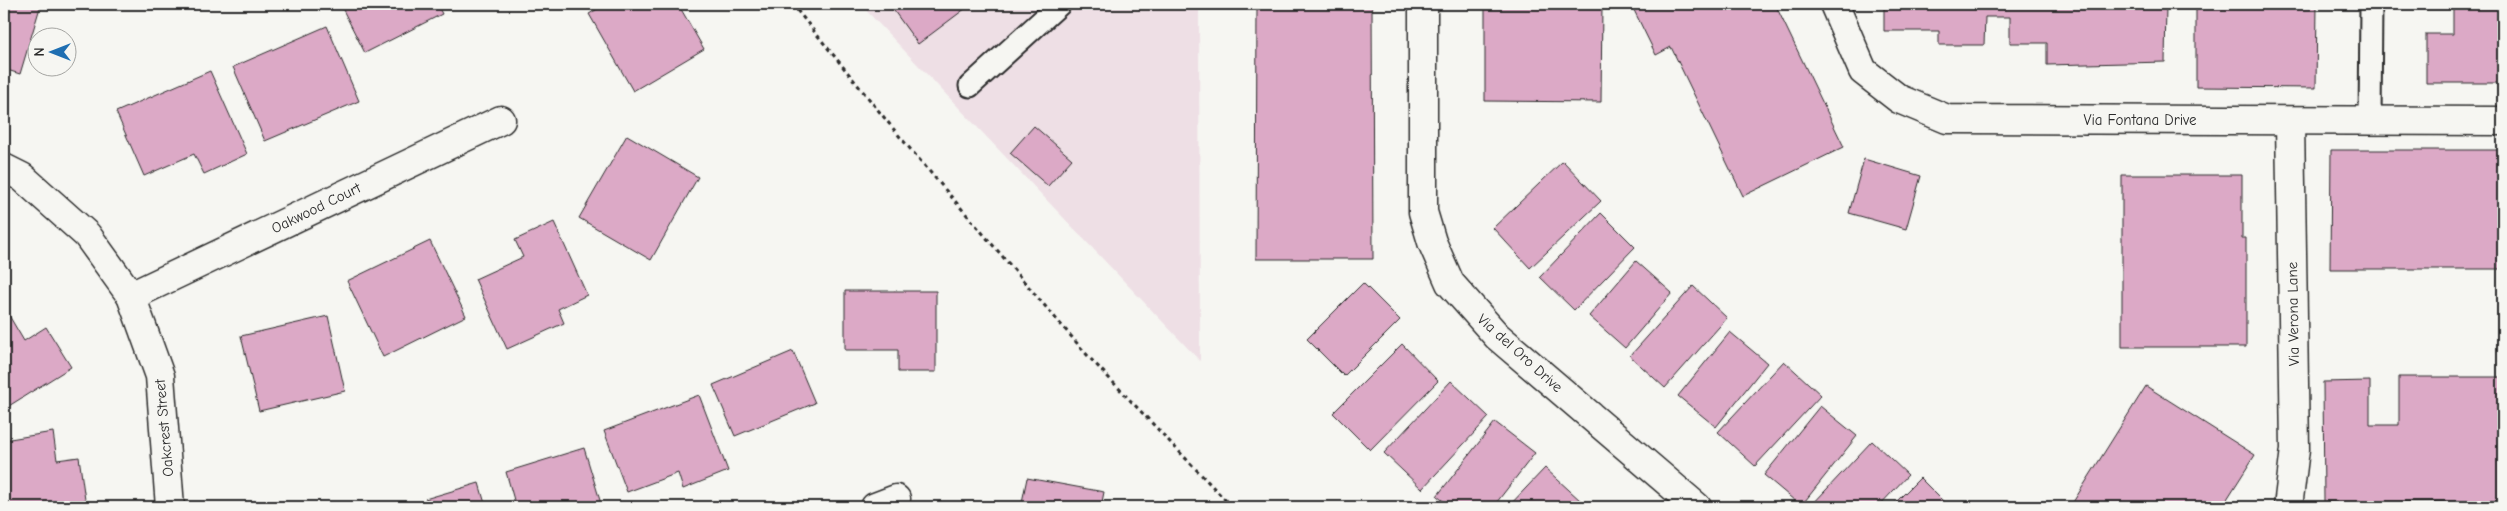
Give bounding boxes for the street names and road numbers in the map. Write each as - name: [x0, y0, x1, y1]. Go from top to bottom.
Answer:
- street label: Via Fontana Drive: [2083, 111, 2197, 129]
- street label: Oakwood Court: [268, 178, 364, 237]
- street label: Via Verona Lane: [2283, 261, 2303, 366]
- street label: Via del Oro Drive: [1474, 310, 1567, 396]
- street label: Oakcrest Street: [151, 378, 177, 478]

